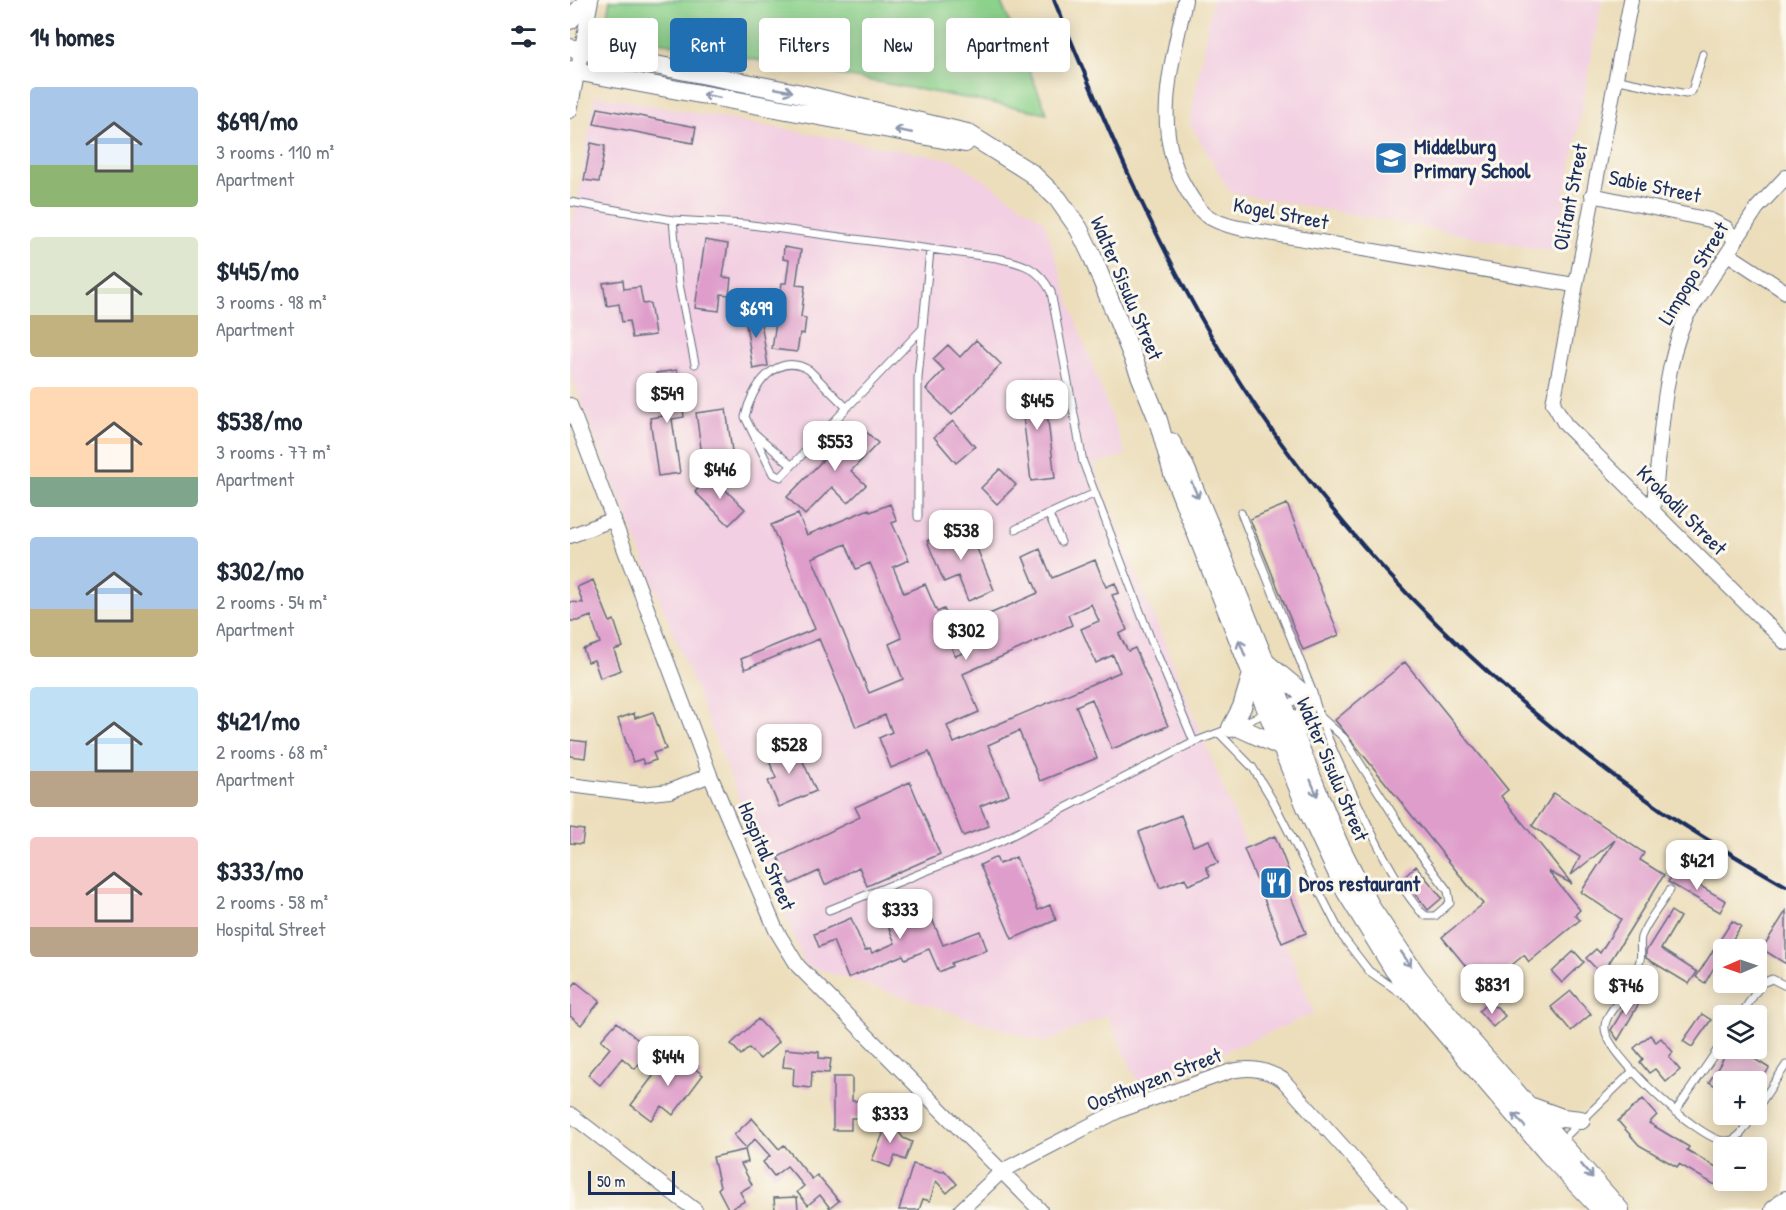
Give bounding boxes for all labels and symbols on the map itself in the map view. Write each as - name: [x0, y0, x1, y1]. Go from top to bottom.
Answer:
- one-way arrow: [773, 85, 793, 96]
- one-way arrow: [702, 90, 722, 101]
- one-way arrow: [894, 126, 913, 137]
- place label: Middelburg Primary School: [1414, 132, 1531, 186]
- school or university icon: Middelburg Primary School: [1373, 140, 1409, 176]
- street label: Olifant Street: [1545, 140, 1595, 253]
- street label: Sabie Street: [1606, 162, 1704, 210]
- street label: Kogel Street: [1231, 190, 1332, 237]
- street label: Walter Sisulu Street: [1084, 212, 1171, 365]
- street label: Limpopo Street: [1651, 215, 1736, 330]
- pin: $699: [720, 288, 792, 339]
- pin: $549: [631, 373, 703, 424]
- pin: $445: [1001, 380, 1073, 431]
- pin: $553: [799, 421, 871, 472]
- pin: $446: [684, 449, 756, 500]
- street label: Krokodil Street: [1630, 458, 1734, 562]
- one-way arrow: [1190, 480, 1201, 499]
- pin: $538: [925, 510, 997, 561]
- pin: $302: [930, 610, 1002, 661]
- one-way arrow: [1236, 640, 1247, 658]
- street label: Walter Sisulu Street: [1290, 693, 1377, 846]
- pin: $528: [753, 724, 825, 775]
- one-way arrow: [1309, 778, 1320, 796]
- street label: Hospital Street: [731, 797, 803, 915]
- pin: $421: [1661, 840, 1733, 891]
- restaurant icon: Dros restaurant: [1258, 865, 1294, 901]
- place label: Dros restaurant: [1299, 869, 1421, 898]
- pin: $333: [864, 889, 936, 940]
- north arrow: [1713, 939, 1767, 993]
- one-way arrow: [1400, 951, 1412, 967]
- pin: $831: [1456, 964, 1528, 1015]
- pin: $746: [1590, 965, 1662, 1016]
- pin: $444: [632, 1036, 704, 1087]
- street label: Oosthuyzen Street: [1082, 1040, 1226, 1118]
- pin: $333: [854, 1093, 926, 1144]
- one-way arrow: [1512, 1113, 1526, 1129]
- one-way arrow: [1581, 1163, 1594, 1179]
- scale bar: [588, 1168, 675, 1196]

